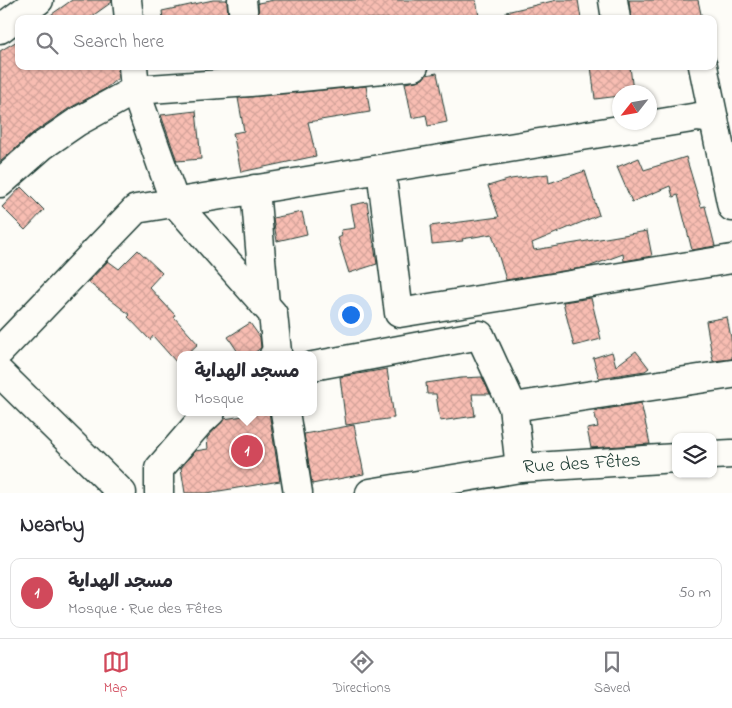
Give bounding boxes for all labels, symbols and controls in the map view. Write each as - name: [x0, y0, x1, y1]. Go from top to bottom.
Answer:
- search box: [15, 15, 717, 70]
- icon: search: [33, 29, 61, 57]
- text: Search here: [73, 29, 164, 56]
- north arrow: [612, 85, 657, 130]
- your location: [338, 302, 364, 328]
- popup: [177, 351, 317, 416]
- text: مسجد الهداية: [195, 359, 299, 386]
- text: Mosque: [195, 387, 244, 411]
- pin: 1: [231, 432, 263, 470]
- map controls: [672, 433, 717, 478]
- button: layers: [672, 433, 717, 478]
- street label: Rue des Fêtes: [522, 446, 642, 482]
- text: Nearby: [20, 511, 84, 541]
- text: مسجد الهداية: [68, 569, 173, 596]
- text: 1: [34, 581, 40, 605]
- text: 50 m: [679, 581, 711, 605]
- text: Mosque · Rue des Fêtes: [68, 597, 223, 621]
- tab: Map: [102, 648, 130, 699]
- tab: Directions: [333, 648, 391, 699]
- tab: Saved: [594, 648, 630, 699]

